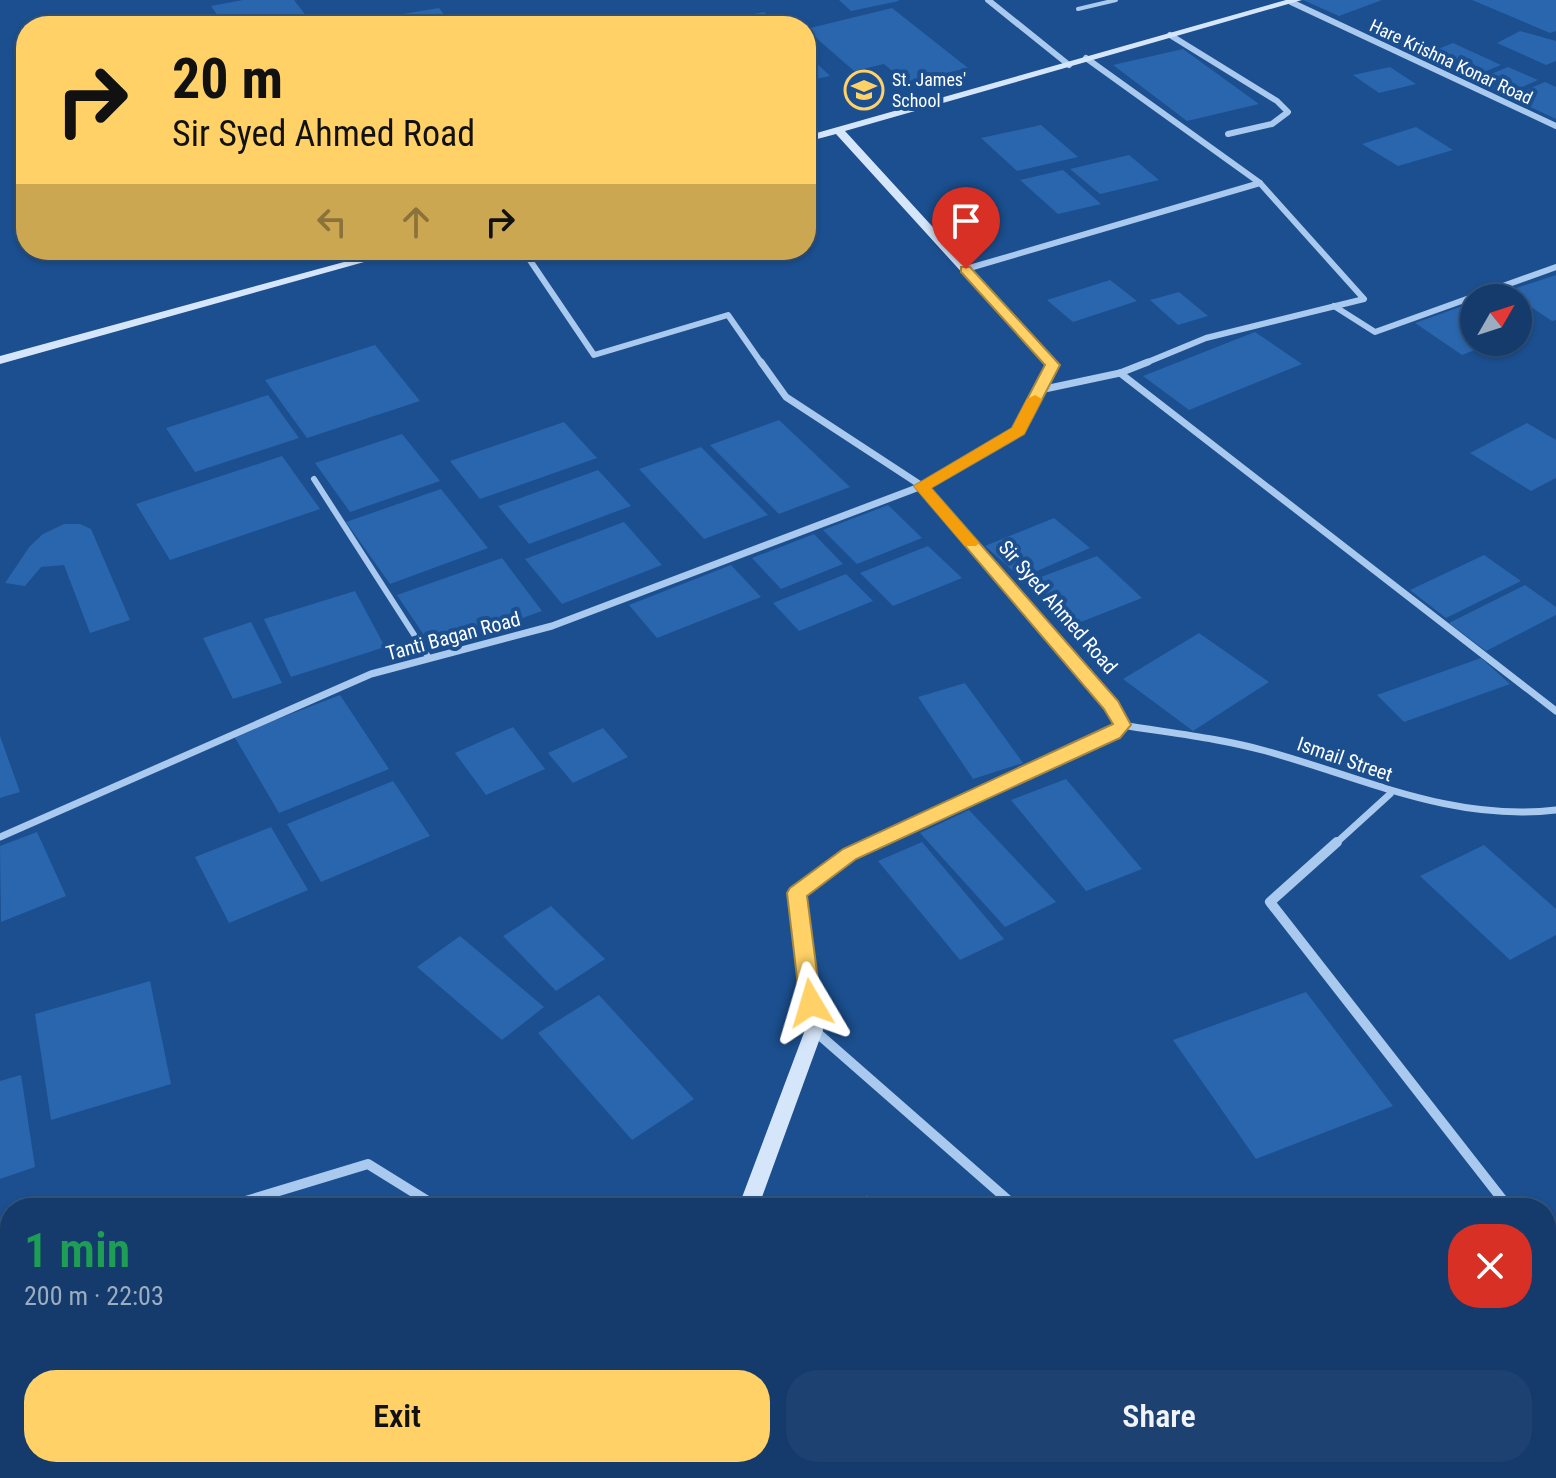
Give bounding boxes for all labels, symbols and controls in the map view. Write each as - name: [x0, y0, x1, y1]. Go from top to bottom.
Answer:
- street label: Hare Krishna Konar Road: [1366, 15, 1536, 109]
- text: 20 m: [172, 46, 283, 112]
- icon: right: [40, 48, 144, 152]
- school or university icon: St. James' School: [843, 69, 885, 111]
- place label: St. James' School: [892, 69, 966, 111]
- text: Sir Syed Ahmed Road: [172, 113, 475, 155]
- pin: [932, 187, 1000, 269]
- icon: arrive: [944, 199, 988, 243]
- icon: left: [310, 200, 354, 244]
- icon: ahead: [394, 200, 438, 244]
- icon: right: [478, 200, 522, 244]
- north arrow: [1460, 284, 1532, 356]
- map controls: [1460, 284, 1532, 356]
- street label: Sir Syed Ahmed Road: [994, 536, 1122, 678]
- street label: Tanti Bagan Road: [383, 607, 523, 665]
- street label: Ismail Street: [1294, 731, 1396, 787]
- position arrow: [769, 961, 853, 1045]
- text: 1 min: [24, 1222, 130, 1279]
- button: close: [1448, 1224, 1532, 1308]
- text: 200 m · 22:03: [24, 1281, 164, 1311]
- button: Exit: [24, 1370, 770, 1462]
- button: Share: [786, 1370, 1532, 1462]

